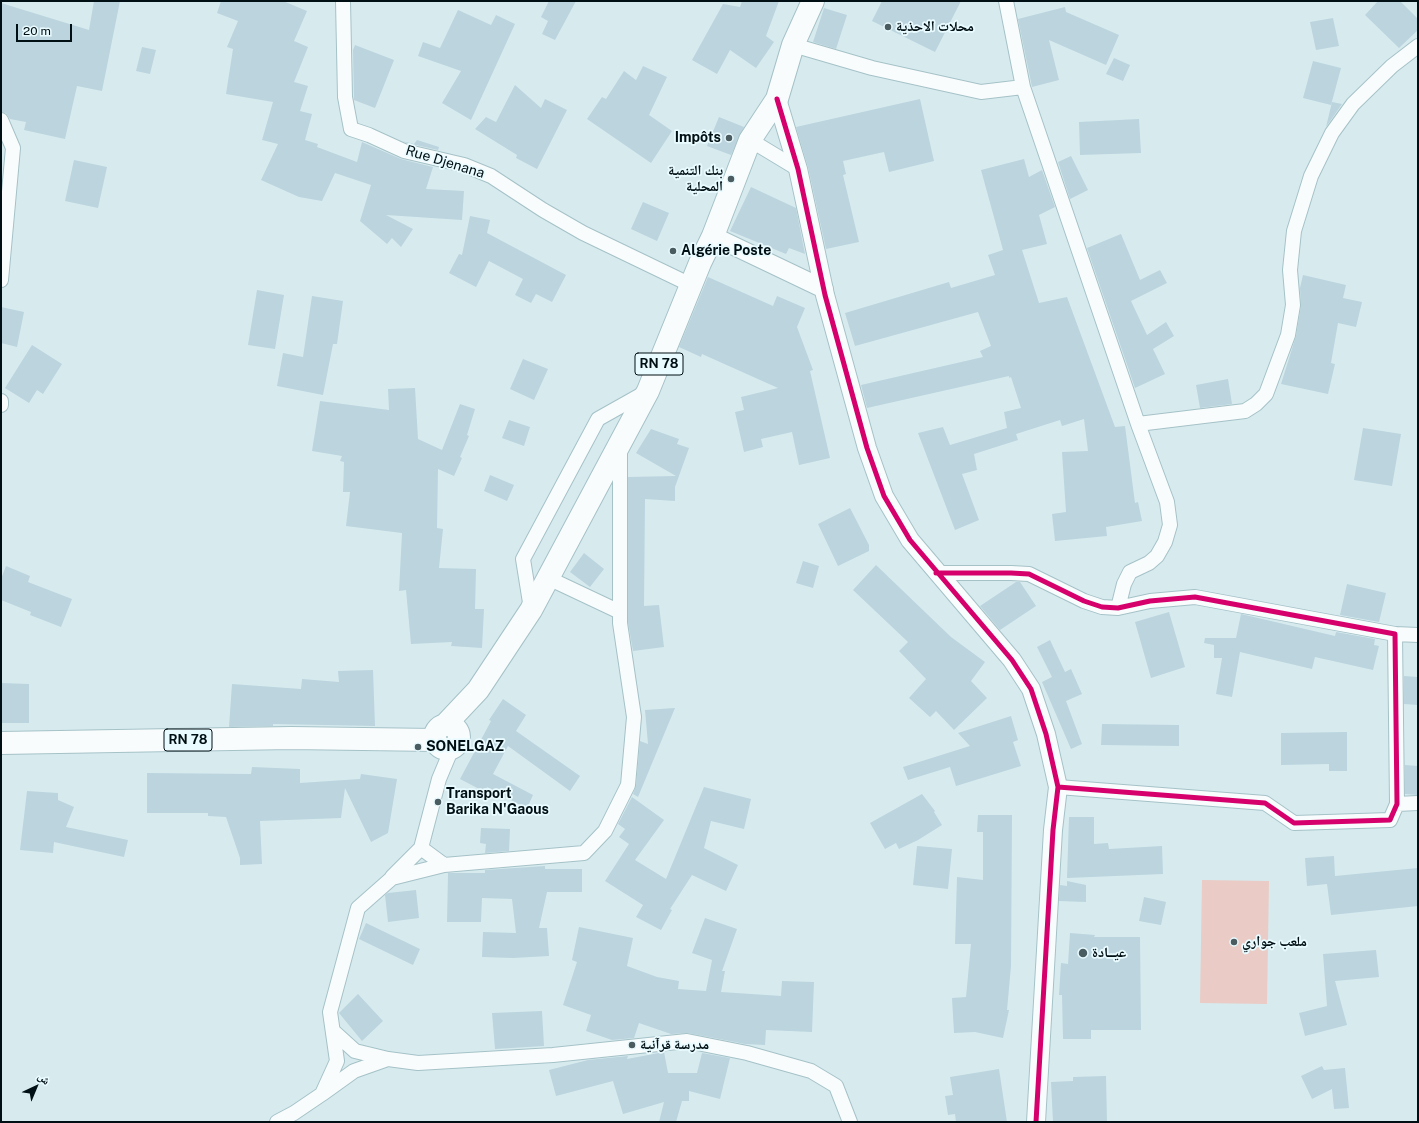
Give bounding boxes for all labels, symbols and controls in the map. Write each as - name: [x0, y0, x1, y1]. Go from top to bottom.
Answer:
- scale bar: [18, 16, 74, 42]
- place label: محلات الاحذية: [896, 19, 974, 35]
- marker: محلات الاحذية: [883, 22, 893, 32]
- text: 20 m: [23, 24, 51, 38]
- place label: Impôts: [675, 130, 721, 146]
- marker: Impôts: [724, 133, 734, 143]
- street label: Rue Djenana: [403, 142, 487, 182]
- place label: بنك التنمية المحلية: [668, 163, 723, 196]
- marker: بنك التنمية المحلية: [726, 174, 736, 184]
- place label: Algérie Poste: [681, 243, 771, 259]
- marker: Algérie Poste: [668, 246, 678, 256]
- road number: RN 78: [635, 353, 683, 375]
- road number: RN 78: [164, 729, 212, 751]
- place label: SONELGAZ: [426, 739, 504, 755]
- marker: SONELGAZ: [413, 742, 423, 752]
- place label: Transport Barika N'Gaous: [446, 786, 549, 818]
- marker: Transport Barika N'Gaous: [433, 797, 443, 807]
- place label: ملعب جواري: [1242, 934, 1307, 950]
- marker: ملعب جواري: [1229, 937, 1239, 947]
- place label: عيــادة: [1092, 945, 1126, 961]
- marker: عيــادة: [1077, 947, 1089, 959]
- place label: مدرسة قرآنية: [640, 1037, 709, 1053]
- marker: مدرسة قرآنية: [627, 1040, 637, 1050]
- north arrow: [16, 1067, 56, 1107]
- text: ش: [36, 1070, 53, 1087]

